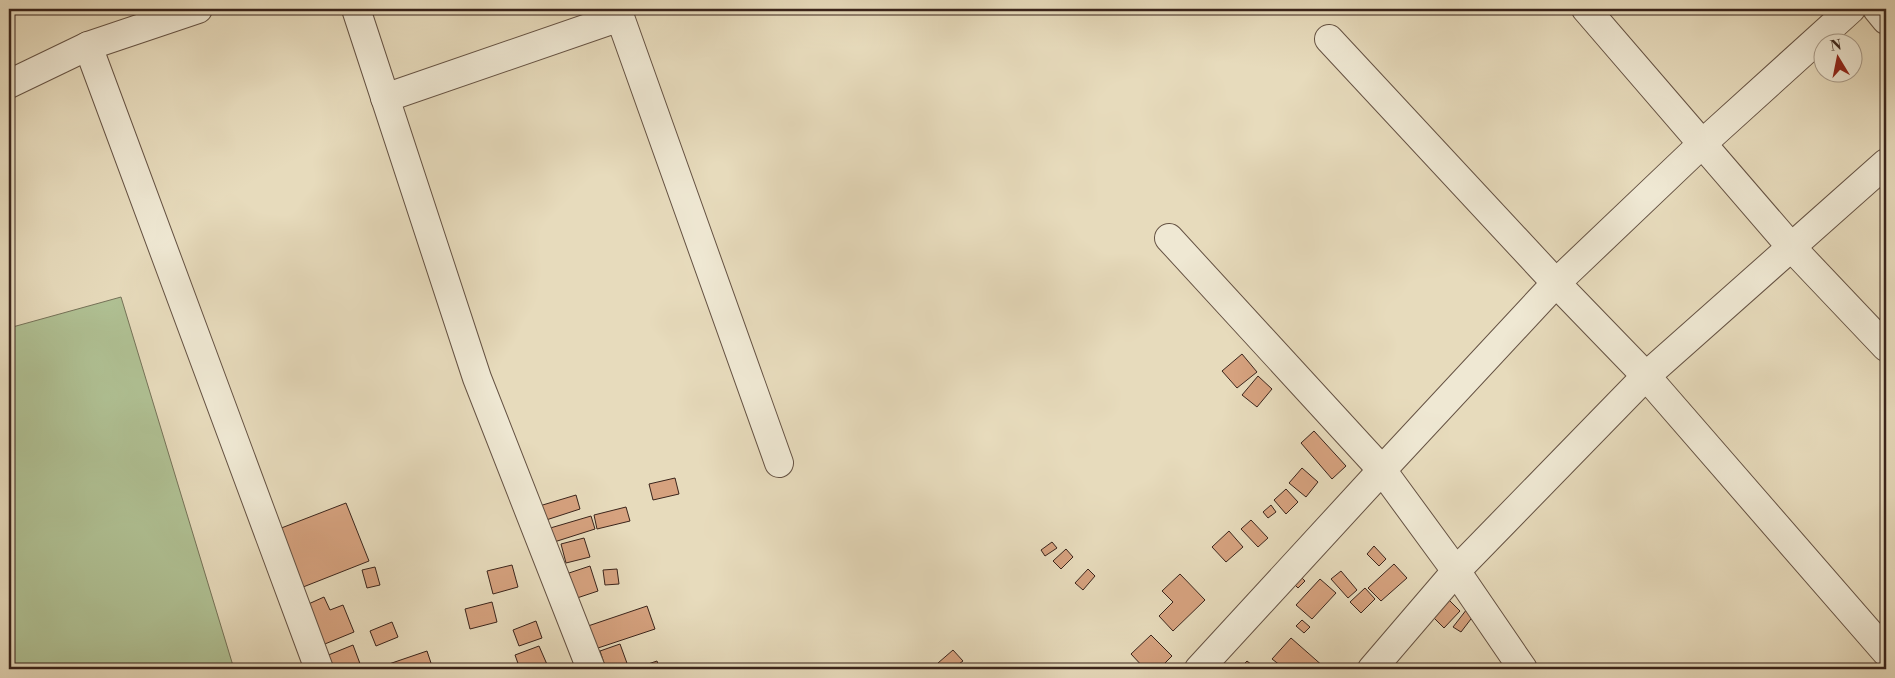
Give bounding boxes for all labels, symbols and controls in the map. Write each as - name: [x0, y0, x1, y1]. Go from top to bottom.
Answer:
- north arrow: [1812, 32, 1862, 82]
- text: N: [1829, 36, 1843, 56]

